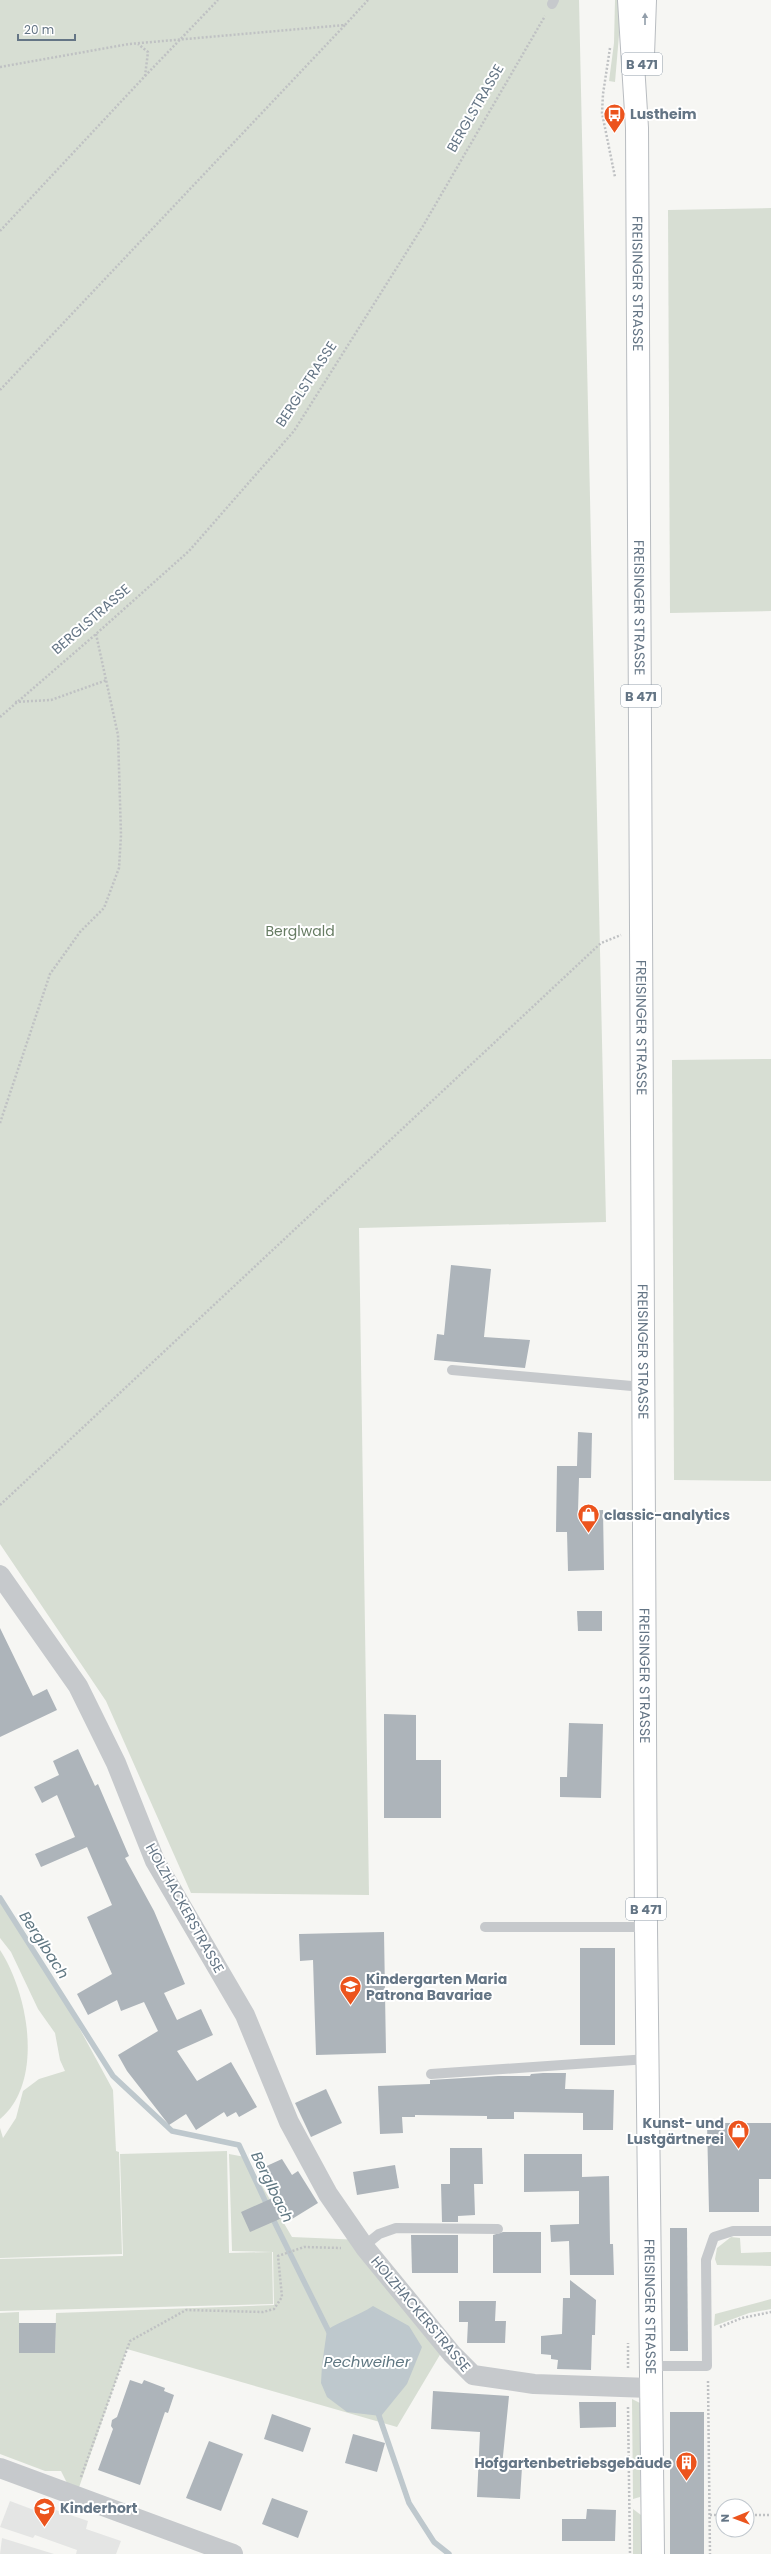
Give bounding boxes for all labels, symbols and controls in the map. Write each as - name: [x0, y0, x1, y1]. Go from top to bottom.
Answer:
- one-way arrow: [642, 12, 648, 25]
- scale bar: [18, 16, 75, 42]
- text: 20 m: [24, 21, 54, 38]
- road number: B 471: [622, 53, 662, 75]
- street label: BERGLSTRASSE: [442, 60, 508, 156]
- bus stop icon: Lustheim: [601, 101, 627, 134]
- place label: Lustheim: [630, 104, 697, 124]
- street label: FREISINGER STRASSE: [627, 216, 648, 352]
- street label: BERGLSTRASSE: [271, 337, 341, 431]
- street label: FREISINGER STRASSE: [629, 540, 650, 676]
- street label: BERGLSTRASSE: [47, 579, 135, 659]
- road number: B 471: [621, 685, 661, 707]
- park label: Berglwald: [265, 921, 335, 941]
- street label: FREISINGER STRASSE: [631, 960, 652, 1096]
- street label: FREISINGER STRASSE: [633, 1284, 653, 1420]
- shop icon: classic-analytics: [576, 1502, 602, 1535]
- place label: classic-analytics: [604, 1505, 730, 1525]
- street label: FREISINGER STRASSE: [634, 1608, 655, 1744]
- street label: HOLZHACKERSTRASSE: [141, 1839, 229, 1977]
- road number: B 471: [626, 1898, 666, 1920]
- water label: Berglbach: [15, 1907, 74, 1983]
- place label: Kindergarten Maria Patrona Bavariae: [366, 1969, 507, 2005]
- school or university icon: Kindergarten Maria Patrona Bavariae: [337, 1974, 363, 2007]
- place label: Kunst- und Lustgärtnerei: [627, 2113, 724, 2149]
- shop icon: Kunst- und Lustgärtnerei: [726, 2118, 752, 2151]
- water label: Berglbach: [246, 2148, 299, 2226]
- street label: FREISINGER STRASSE: [639, 2239, 661, 2375]
- street label: HOLZHACKERSTRASSE: [367, 2252, 475, 2376]
- water label: Pechweiher: [324, 2351, 411, 2372]
- building icon: Hofgartenbetriebsgebäude: [674, 2450, 700, 2483]
- place label: Hofgartenbetriebsgebäude: [474, 2453, 672, 2473]
- school or university icon: Kinderhort: [32, 2495, 58, 2528]
- place label: Kinderhort: [60, 2498, 138, 2518]
- north arrow: [715, 2498, 755, 2538]
- text: N: [717, 2514, 733, 2522]

